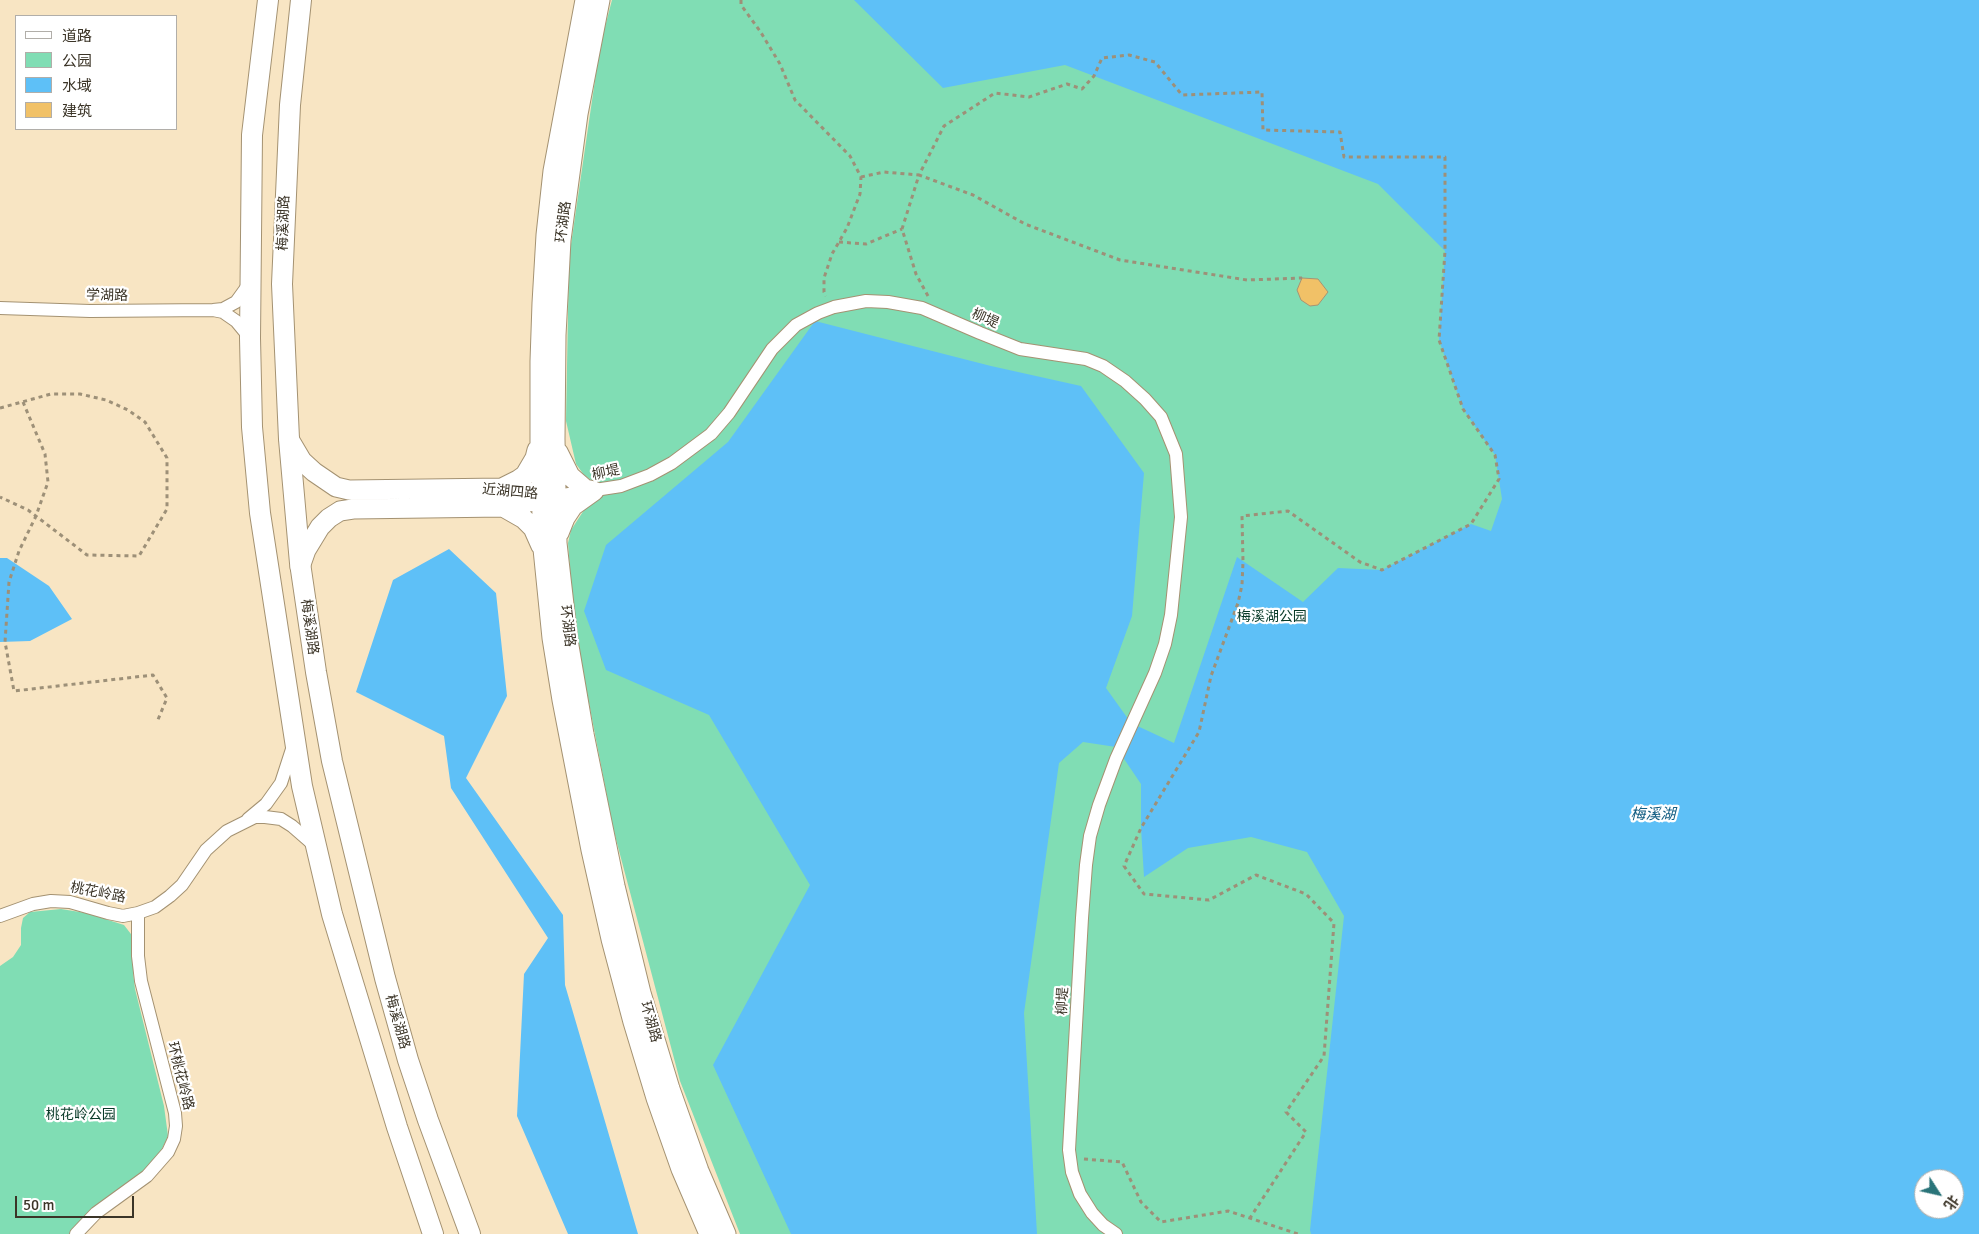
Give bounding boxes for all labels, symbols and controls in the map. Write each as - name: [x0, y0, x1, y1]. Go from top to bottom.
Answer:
- legend: [15, 15, 178, 130]
- text: 道路: [62, 27, 92, 45]
- text: 公园: [62, 52, 92, 70]
- text: 水域: [62, 77, 92, 95]
- text: 建筑: [62, 102, 92, 120]
- street label: 梅溪湖路: [275, 195, 293, 251]
- street label: 环湖路: [553, 200, 575, 244]
- street label: 学湖路: [86, 287, 128, 305]
- street label: 柳堤: [969, 306, 1001, 332]
- street label: 柳堤: [591, 462, 621, 484]
- street label: 近湖四路: [481, 481, 539, 503]
- street label: 梅溪湖路: [297, 598, 321, 656]
- street label: 环湖路: [556, 604, 578, 648]
- park label: 梅溪湖公园: [1237, 609, 1307, 625]
- water label: 梅溪湖: [1631, 806, 1675, 824]
- street label: 桃花岭路: [69, 879, 127, 907]
- street label: 柳堤: [1054, 987, 1072, 1015]
- street label: 梅溪湖路: [381, 993, 413, 1051]
- street label: 环湖路: [636, 999, 664, 1045]
- street label: 环桃花岭路: [163, 1040, 197, 1112]
- park label: 桃花岭公园: [46, 1107, 116, 1123]
- north arrow: [1914, 1169, 1964, 1219]
- scale bar: [18, 1186, 136, 1218]
- text: 北: [1940, 1192, 1962, 1213]
- text: 50 m: [23, 1196, 54, 1214]

